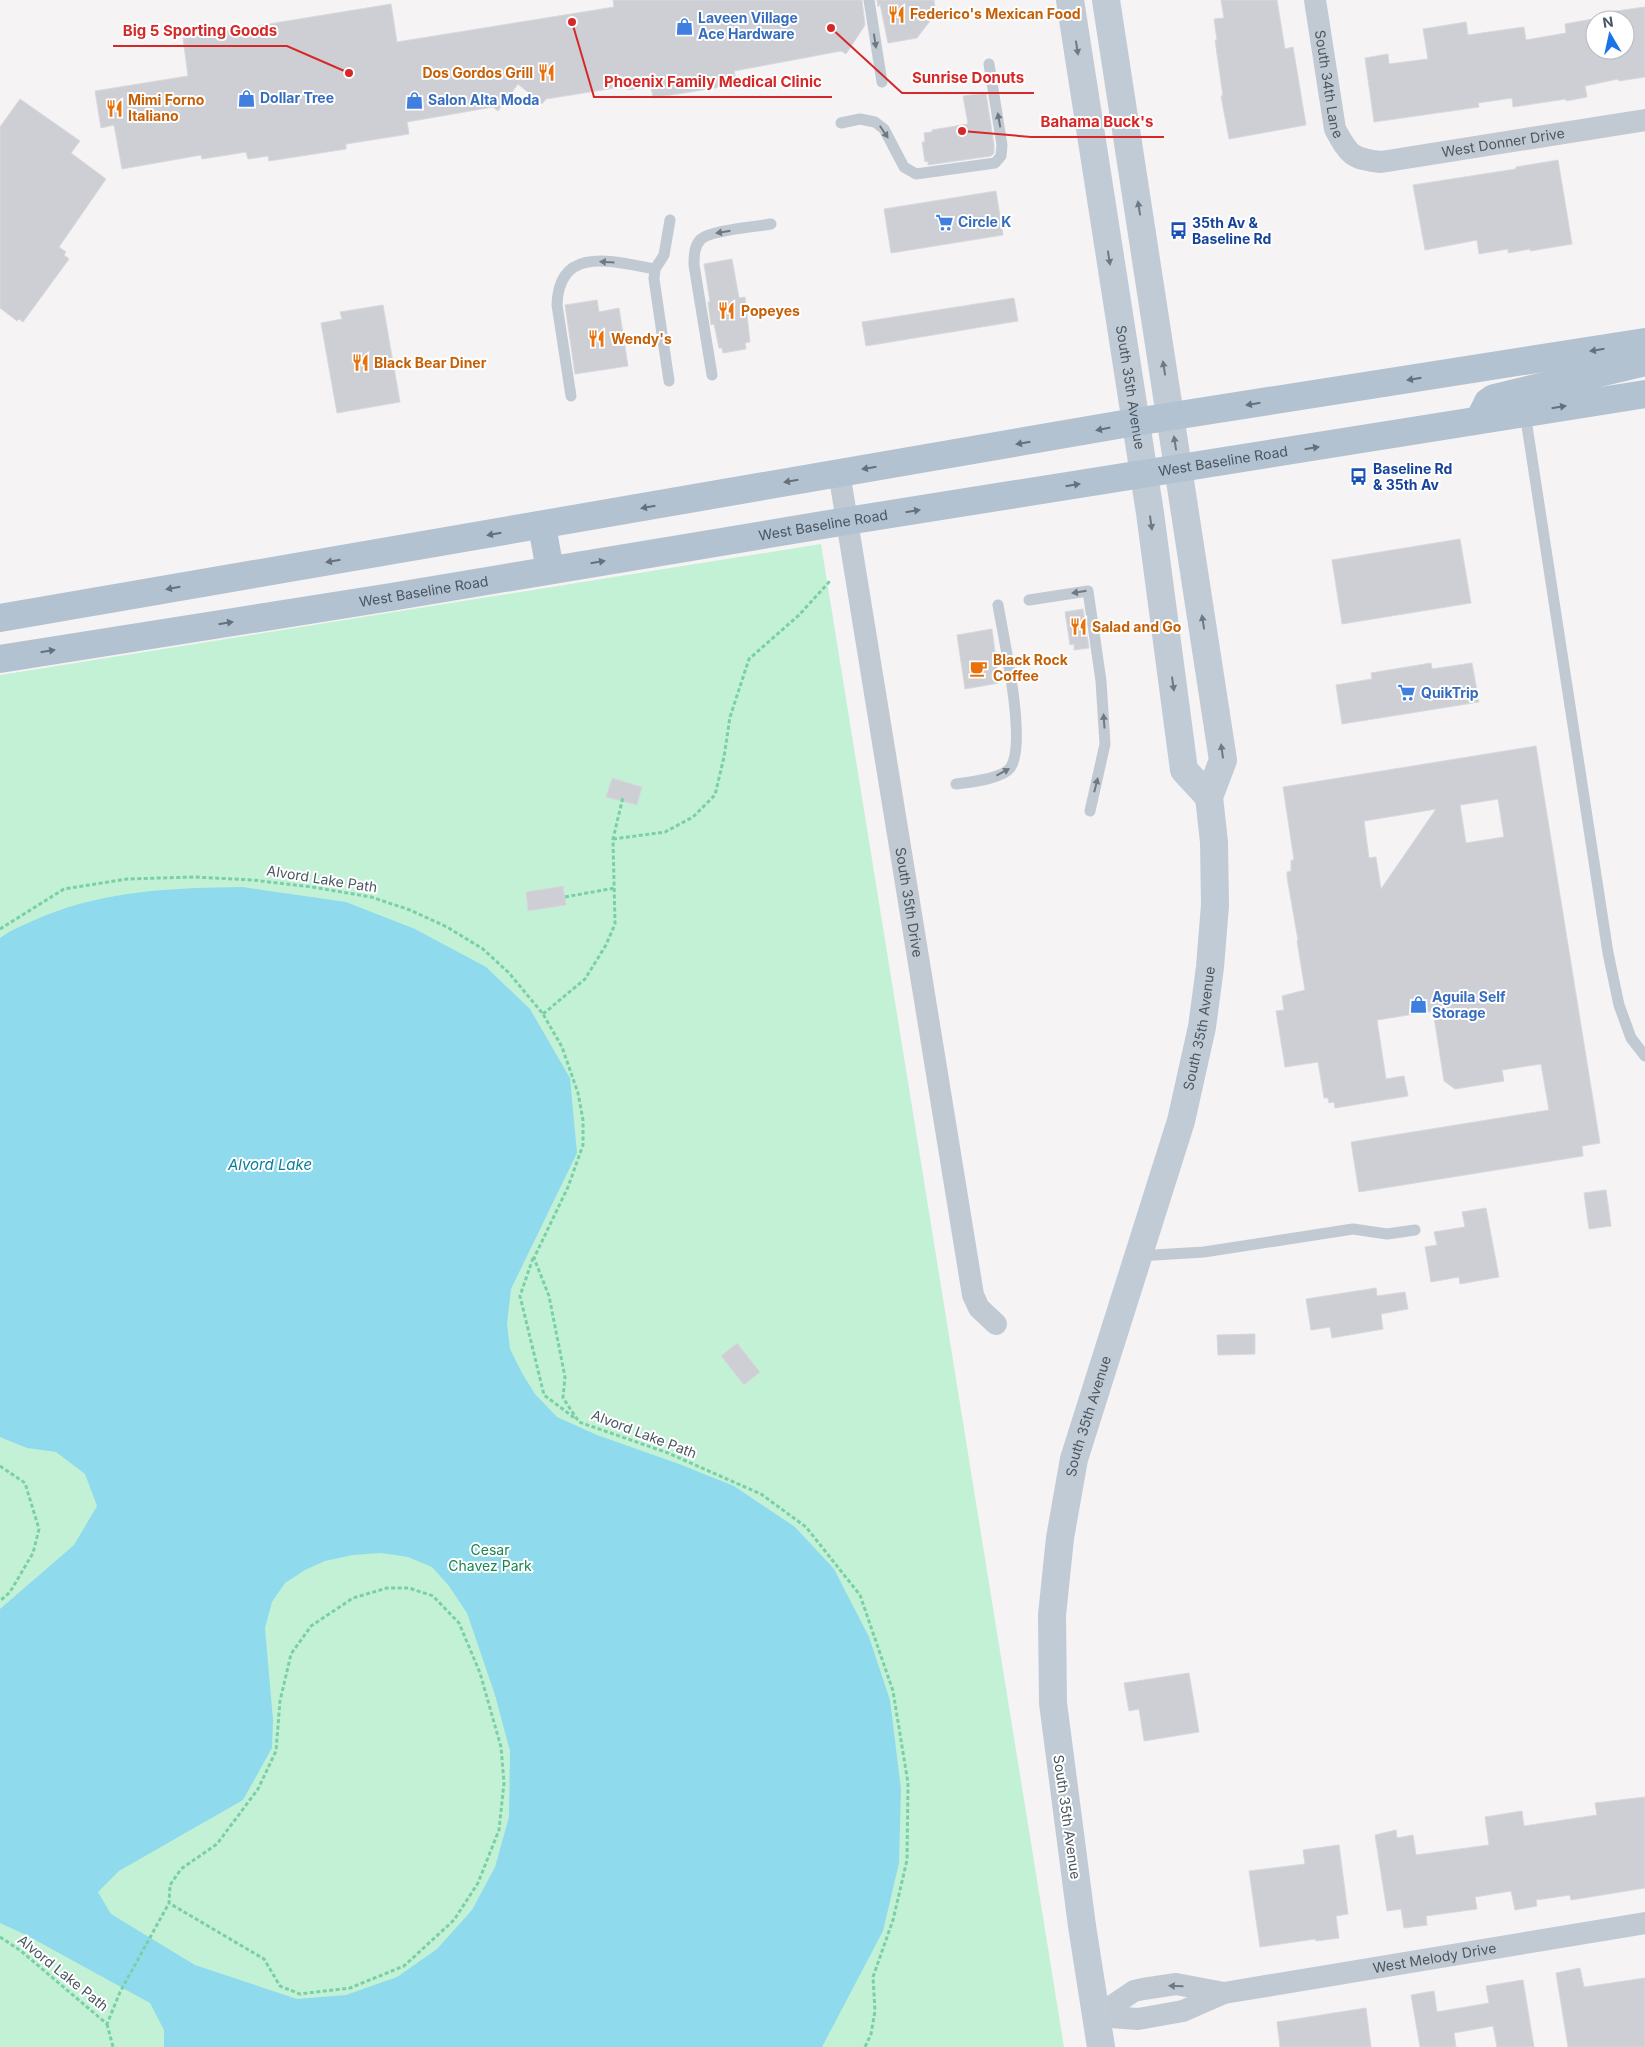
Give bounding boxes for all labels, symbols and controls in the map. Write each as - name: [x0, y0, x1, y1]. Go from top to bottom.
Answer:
- restaurant icon: Federico's Mexican Food: [886, 4, 906, 24]
- place label: Federico's Mexican Food: [910, 5, 1081, 22]
- place label: Laveen Village Ace Hardware: [698, 9, 798, 42]
- north arrow: [1585, 10, 1635, 60]
- text: N: [1601, 12, 1614, 31]
- callout: Big 5 Sporting Goods: [113, 16, 287, 46]
- shop icon: Laveen Village Ace Hardware: [674, 16, 694, 36]
- text: Big 5 Sporting Goods: [123, 21, 277, 40]
- street label: South 34th Lane: [1312, 29, 1347, 141]
- one-way arrow: [872, 33, 880, 49]
- one-way arrow: [1074, 41, 1082, 57]
- restaurant icon: Dos Gordos Grill: [537, 63, 557, 83]
- callout: Sunrise Donuts: [902, 63, 1034, 93]
- place label: Dos Gordos Grill: [422, 64, 533, 81]
- callout: Phoenix Family Medical Clinic: [594, 67, 832, 97]
- text: Sunrise Donuts: [912, 68, 1024, 87]
- text: Phoenix Family Medical Clinic: [604, 72, 822, 91]
- shop icon: Dollar Tree: [236, 88, 256, 108]
- place label: Dollar Tree: [260, 89, 334, 106]
- shop icon: Salon Alta Moda: [404, 90, 424, 110]
- place label: Mimi Forno Italiano: [128, 91, 205, 124]
- place label: Salon Alta Moda: [428, 91, 539, 108]
- restaurant icon: Mimi Forno Italiano: [104, 98, 124, 118]
- callout: Bahama Buck's: [1031, 107, 1164, 137]
- one-way arrow: [995, 112, 1003, 128]
- text: Bahama Buck's: [1041, 112, 1153, 131]
- street label: West Donner Drive: [1440, 124, 1566, 160]
- one-way arrow: [879, 125, 889, 139]
- one-way arrow: [1134, 200, 1142, 216]
- supermarket icon: Circle K: [934, 212, 954, 232]
- place label: Circle K: [958, 213, 1011, 230]
- place label: 35th Av & Baseline Rd: [1192, 214, 1271, 247]
- bus stop icon: 35th Av & Baseline Rd: [1168, 221, 1188, 241]
- one-way arrow: [714, 228, 730, 236]
- one-way arrow: [1106, 251, 1114, 267]
- one-way arrow: [598, 258, 614, 266]
- restaurant icon: Popeyes: [717, 301, 737, 321]
- place label: Popeyes: [741, 302, 800, 319]
- street label: South 35th Avenue: [1113, 324, 1149, 451]
- restaurant icon: Wendy's: [587, 329, 607, 349]
- place label: Wendy's: [611, 330, 672, 347]
- one-way arrow: [1588, 346, 1604, 354]
- restaurant icon: Black Bear Diner: [350, 353, 370, 373]
- place label: Black Bear Diner: [374, 354, 487, 371]
- one-way arrow: [1160, 360, 1168, 376]
- one-way arrow: [1405, 375, 1421, 383]
- one-way arrow: [1245, 401, 1261, 409]
- one-way arrow: [1551, 403, 1567, 411]
- one-way arrow: [1096, 425, 1111, 433]
- one-way arrow: [1171, 435, 1179, 451]
- one-way arrow: [1015, 439, 1031, 447]
- street label: West Baseline Road: [1157, 442, 1289, 479]
- one-way arrow: [1305, 443, 1321, 451]
- place label: Baseline Rd & 35th Av: [1373, 460, 1452, 493]
- one-way arrow: [860, 464, 876, 472]
- bus stop icon: Baseline Rd & 35th Av: [1349, 467, 1369, 487]
- one-way arrow: [783, 477, 799, 485]
- one-way arrow: [1065, 481, 1081, 489]
- one-way arrow: [640, 503, 656, 511]
- street label: West Baseline Road: [757, 506, 889, 544]
- one-way arrow: [905, 506, 921, 514]
- one-way arrow: [1147, 515, 1155, 531]
- one-way arrow: [485, 530, 501, 538]
- one-way arrow: [325, 557, 341, 565]
- one-way arrow: [590, 558, 606, 566]
- street label: West Baseline Road: [358, 572, 489, 610]
- one-way arrow: [165, 585, 181, 593]
- one-way arrow: [1070, 588, 1086, 596]
- one-way arrow: [1199, 614, 1207, 630]
- restaurant icon: Salad and Go: [1068, 617, 1088, 637]
- place label: Salad and Go: [1092, 618, 1182, 635]
- one-way arrow: [218, 619, 234, 627]
- one-way arrow: [41, 647, 57, 655]
- place label: Black Rock Coffee: [993, 651, 1069, 684]
- cafe icon: Black Rock Coffee: [969, 658, 989, 678]
- one-way arrow: [1169, 676, 1177, 692]
- supermarket icon: QuikTrip: [1397, 683, 1417, 703]
- place label: QuikTrip: [1421, 684, 1479, 701]
- one-way arrow: [1099, 712, 1107, 728]
- one-way arrow: [1218, 742, 1226, 758]
- one-way arrow: [995, 768, 1010, 776]
- one-way arrow: [1093, 778, 1101, 793]
- street label: South 35th Drive: [892, 846, 927, 959]
- street label: Alvord Lake Path: [266, 861, 379, 896]
- street label: South 35th Avenue: [1179, 965, 1218, 1092]
- place label: Aguila Self Storage: [1432, 988, 1506, 1021]
- shop icon: Aguila Self Storage: [1408, 995, 1428, 1015]
- water label: Alvord Lake: [227, 1155, 312, 1174]
- street label: South 35th Avenue: [1062, 1353, 1114, 1478]
- street label: Alvord Lake Path: [589, 1406, 699, 1461]
- park label: Cesar Chavez Park: [448, 1541, 532, 1574]
- street label: South 35th Avenue: [1050, 1754, 1085, 1880]
- street label: Alvord Lake Path: [15, 1931, 112, 2014]
- street label: West Melody Drive: [1371, 1939, 1498, 1976]
- one-way arrow: [1167, 1982, 1183, 1990]

